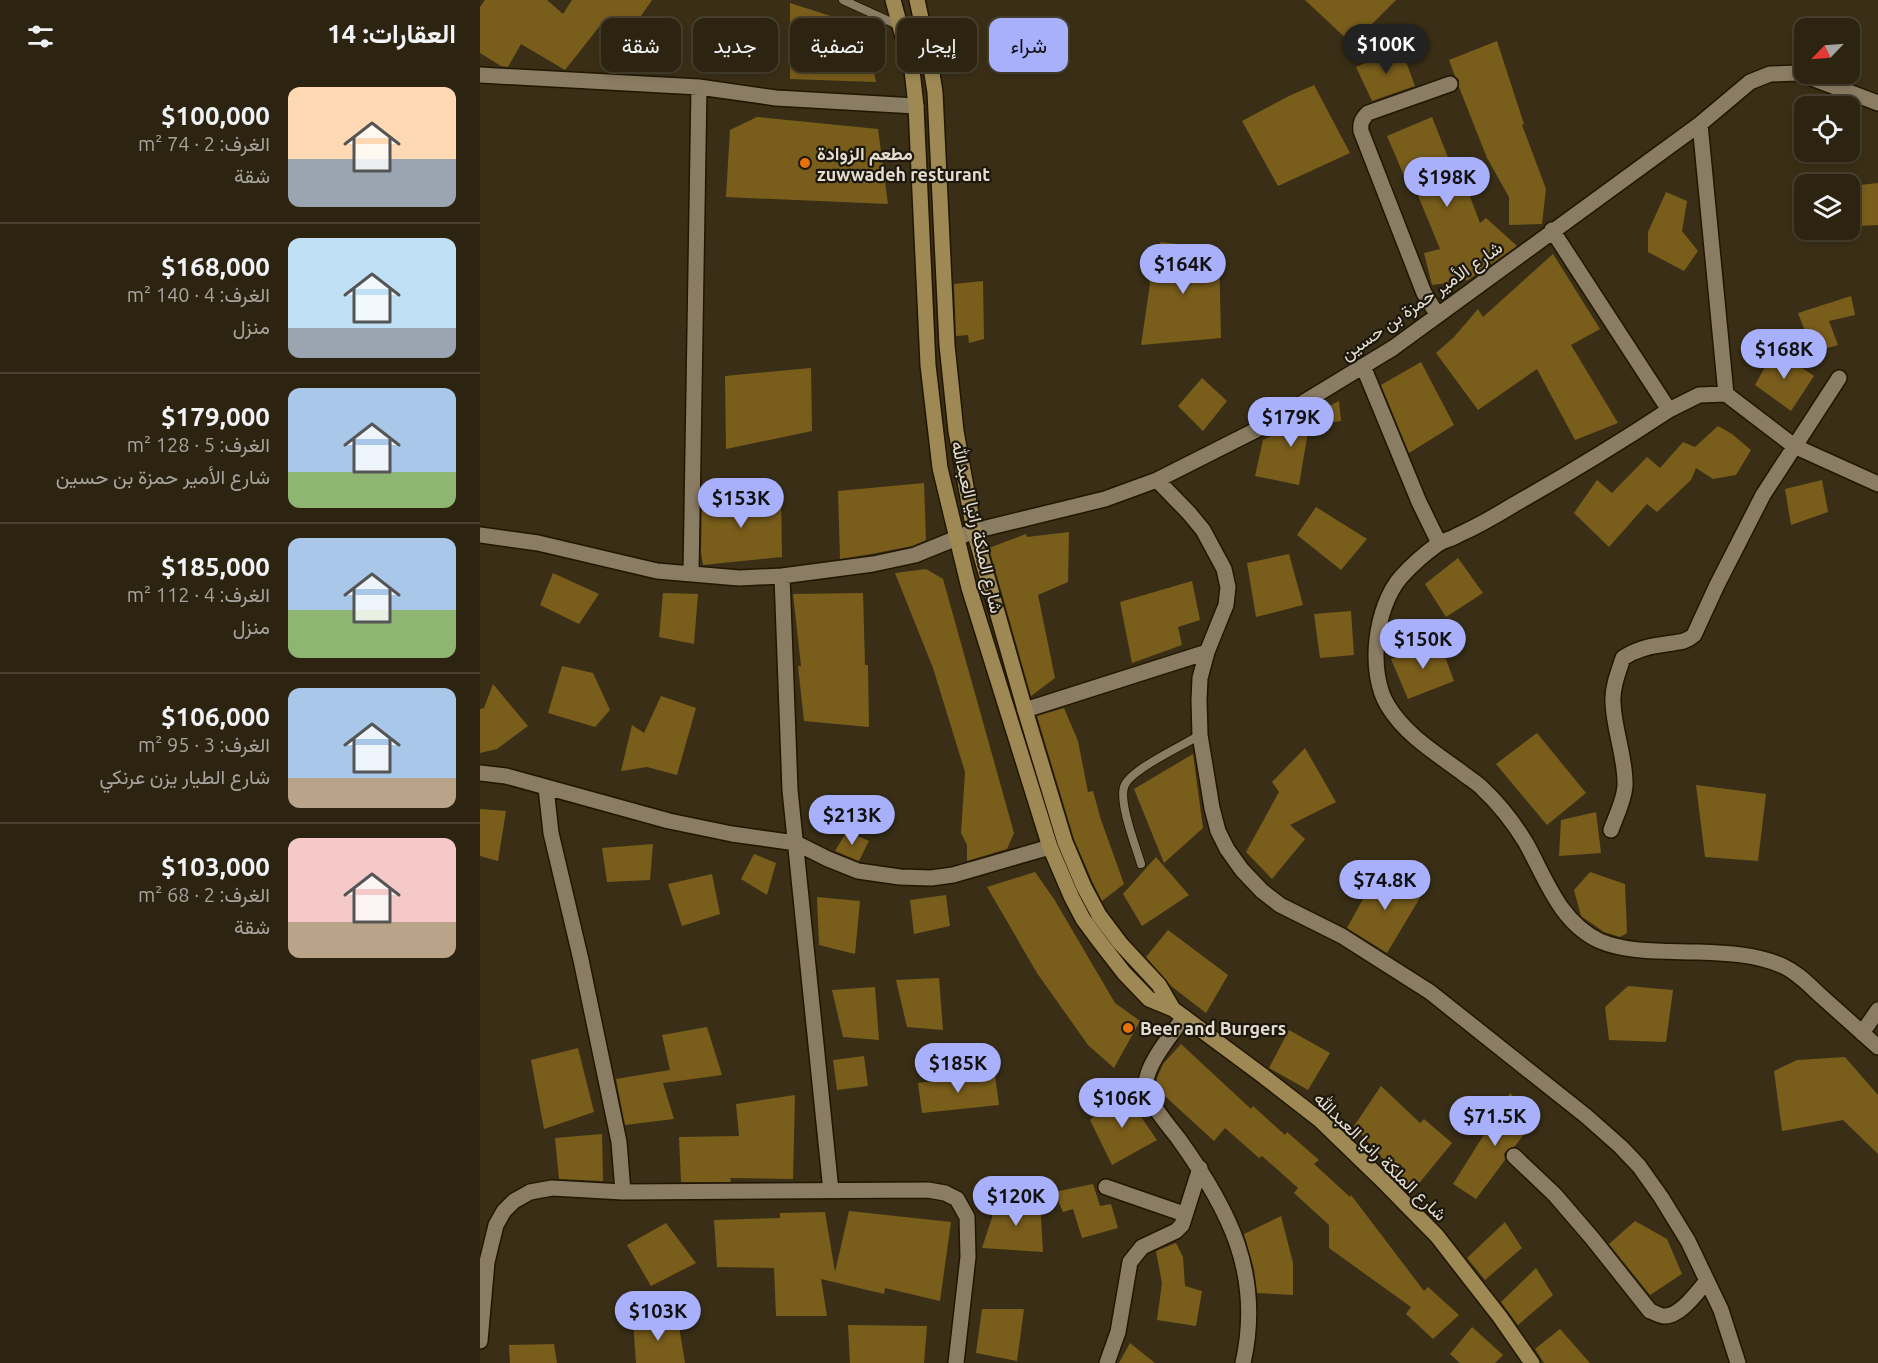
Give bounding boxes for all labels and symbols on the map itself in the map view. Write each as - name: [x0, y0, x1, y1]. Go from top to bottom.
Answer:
- north arrow: [1794, 18, 1860, 84]
- pin: $100K: [1344, 24, 1428, 75]
- place label: مطعم الزوادة zuwwadeh resturant: [817, 143, 990, 184]
- marker: مطعم الزوادة zuwwadeh resturant: [798, 156, 812, 170]
- pin: $198K: [1405, 157, 1489, 208]
- street label: شارع الأمير حمزة بن حسين: [1336, 237, 1507, 366]
- pin: $164K: [1141, 244, 1225, 295]
- pin: $168K: [1742, 329, 1826, 380]
- pin: $179K: [1249, 397, 1333, 448]
- street label: شارع الملكة رانيا العبدالله: [946, 439, 1008, 616]
- pin: $153K: [699, 478, 783, 529]
- pin: $150K: [1381, 619, 1465, 670]
- pin: $213K: [810, 795, 894, 846]
- pin: $74.8K: [1336, 860, 1434, 911]
- place label: Beer and Burgers: [1140, 1018, 1286, 1038]
- marker: Beer and Burgers: [1121, 1021, 1135, 1035]
- pin: $185K: [916, 1043, 1000, 1094]
- pin: $106K: [1080, 1078, 1164, 1129]
- street label: شارع الملكة رانيا العبدالله: [1309, 1088, 1451, 1227]
- pin: $71.5K: [1446, 1096, 1544, 1147]
- pin: $120K: [974, 1176, 1058, 1227]
- pin: $103K: [616, 1291, 700, 1342]

